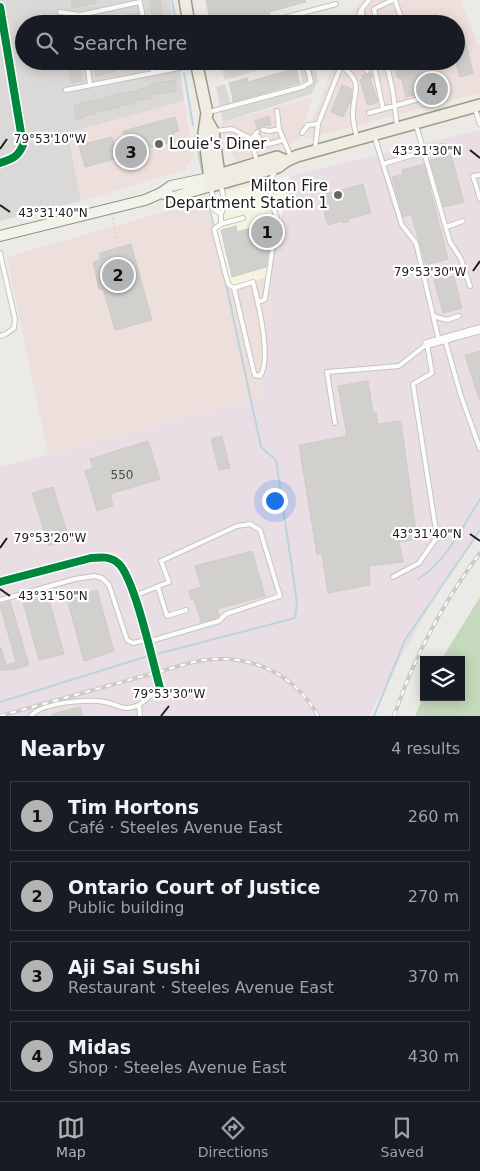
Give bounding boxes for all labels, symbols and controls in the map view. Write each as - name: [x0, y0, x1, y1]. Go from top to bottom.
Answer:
- search box: [15, 15, 465, 70]
- icon: search: [33, 29, 61, 57]
- text: Search here: [73, 32, 187, 54]
- pin: 4: [416, 70, 448, 108]
- text: 79°53'10"W: [14, 132, 86, 146]
- pin: 3: [115, 133, 147, 171]
- place label: Louie's Diner: [169, 135, 267, 153]
- marker: Louie's Diner: [153, 138, 165, 150]
- text: 43°31'30"N: [392, 144, 462, 158]
- place label: Milton Fire Department Station 1: [165, 177, 328, 212]
- marker: Milton Fire Department Station 1: [332, 189, 344, 201]
- text: 43°31'40"N: [18, 206, 88, 220]
- pin: 1: [251, 213, 283, 251]
- pin: 2: [102, 256, 134, 294]
- text: 79°53'30"W: [394, 265, 466, 279]
- house number: 550: [111, 468, 133, 482]
- your location: [262, 488, 288, 514]
- text: 43°31'40"N: [392, 527, 462, 541]
- text: 79°53'20"W: [14, 531, 86, 545]
- text: 43°31'50"N: [18, 589, 88, 603]
- map controls: [420, 656, 465, 701]
- button: layers: [420, 656, 465, 701]
- text: 79°53'30"W: [133, 687, 205, 701]
- text: Nearby: [20, 737, 105, 761]
- text: 4 results: [391, 739, 460, 758]
- text: Tim Hortons: [68, 796, 199, 818]
- text: 1: [31, 807, 43, 826]
- text: 260 m: [408, 807, 459, 826]
- text: Café · Steeles Avenue East: [68, 818, 283, 837]
- text: Ontario Court of Justice: [68, 876, 320, 898]
- text: 2: [31, 887, 43, 906]
- text: 270 m: [408, 887, 459, 906]
- text: Public building: [68, 898, 185, 917]
- text: Aji Sai Sushi: [68, 956, 201, 978]
- text: 3: [31, 967, 43, 986]
- text: 370 m: [408, 967, 459, 986]
- text: Restaurant · Steeles Avenue East: [68, 978, 334, 997]
- text: Midas: [68, 1036, 131, 1058]
- text: 4: [31, 1047, 43, 1066]
- text: 430 m: [408, 1047, 459, 1066]
- text: Shop · Steeles Avenue East: [68, 1058, 286, 1077]
- tab: Map: [56, 1114, 86, 1160]
- tab: Directions: [198, 1114, 268, 1160]
- tab: Saved: [381, 1114, 424, 1160]

